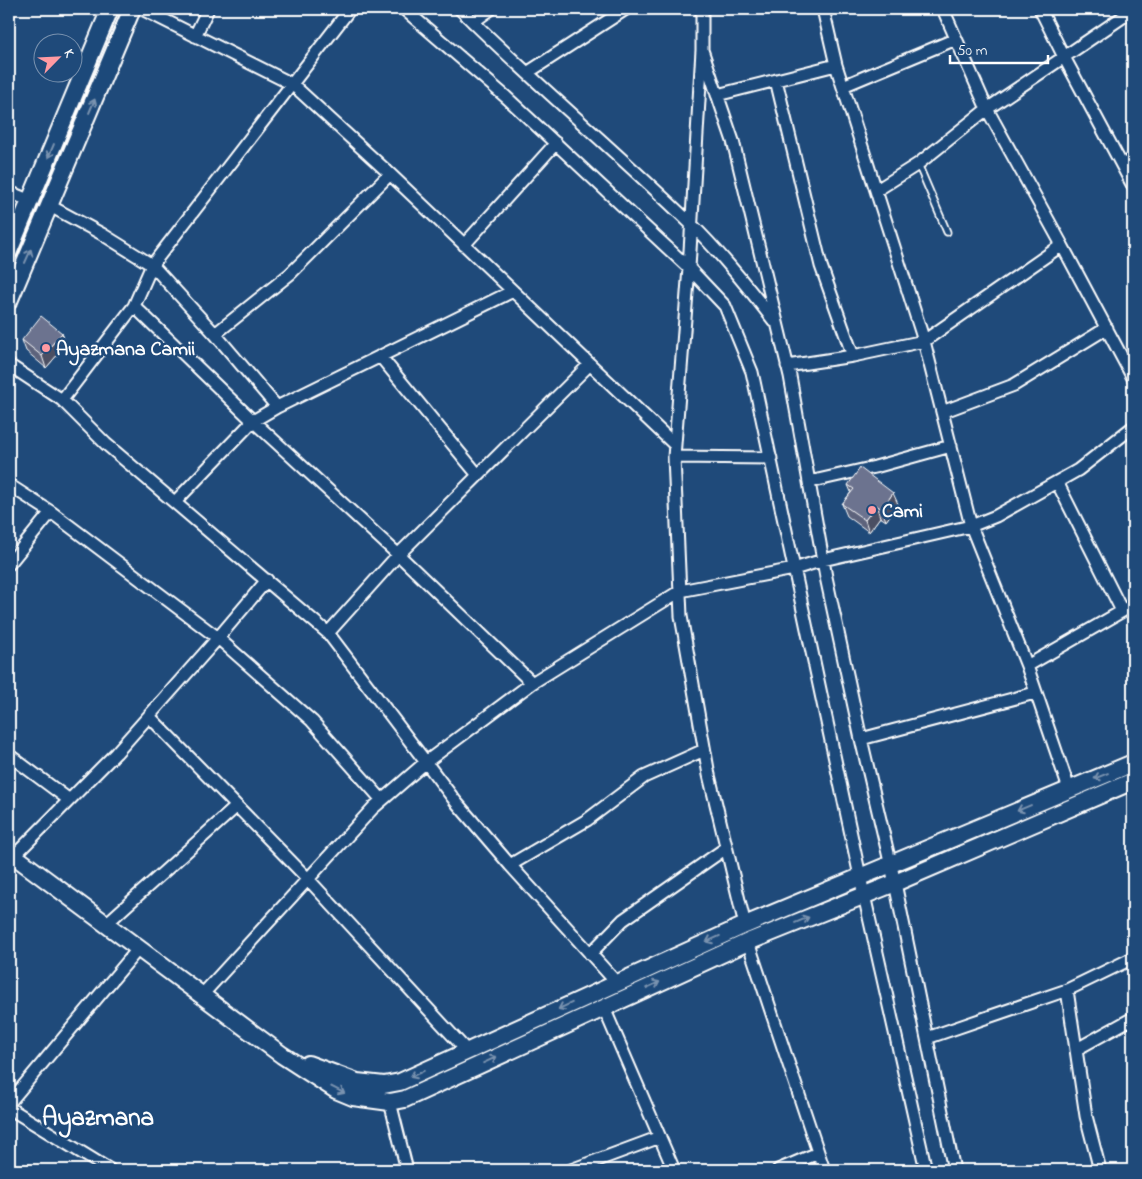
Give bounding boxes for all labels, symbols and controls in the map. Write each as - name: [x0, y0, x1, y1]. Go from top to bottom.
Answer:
- north arrow: [32, 32, 82, 82]
- scale bar: [950, 32, 1047, 64]
- text: 50 m: [957, 40, 988, 62]
- text: K: [58, 46, 80, 62]
- one-way arrow: [87, 99, 97, 114]
- one-way arrow: [46, 143, 56, 158]
- one-way arrow: [24, 249, 34, 264]
- place label: Ayazmana Camii: [56, 336, 195, 366]
- marker: Ayazmana Camii: [40, 342, 52, 354]
- place label: Cami: [882, 498, 923, 527]
- marker: Cami: [866, 504, 878, 516]
- one-way arrow: [1094, 772, 1109, 781]
- one-way arrow: [1017, 804, 1032, 813]
- one-way arrow: [794, 915, 809, 924]
- one-way arrow: [706, 934, 721, 944]
- one-way arrow: [645, 980, 660, 989]
- one-way arrow: [558, 1001, 573, 1011]
- one-way arrow: [482, 1055, 497, 1064]
- one-way arrow: [410, 1069, 425, 1079]
- one-way arrow: [330, 1086, 345, 1095]
- district label: Ayazmana: [42, 1101, 154, 1138]

